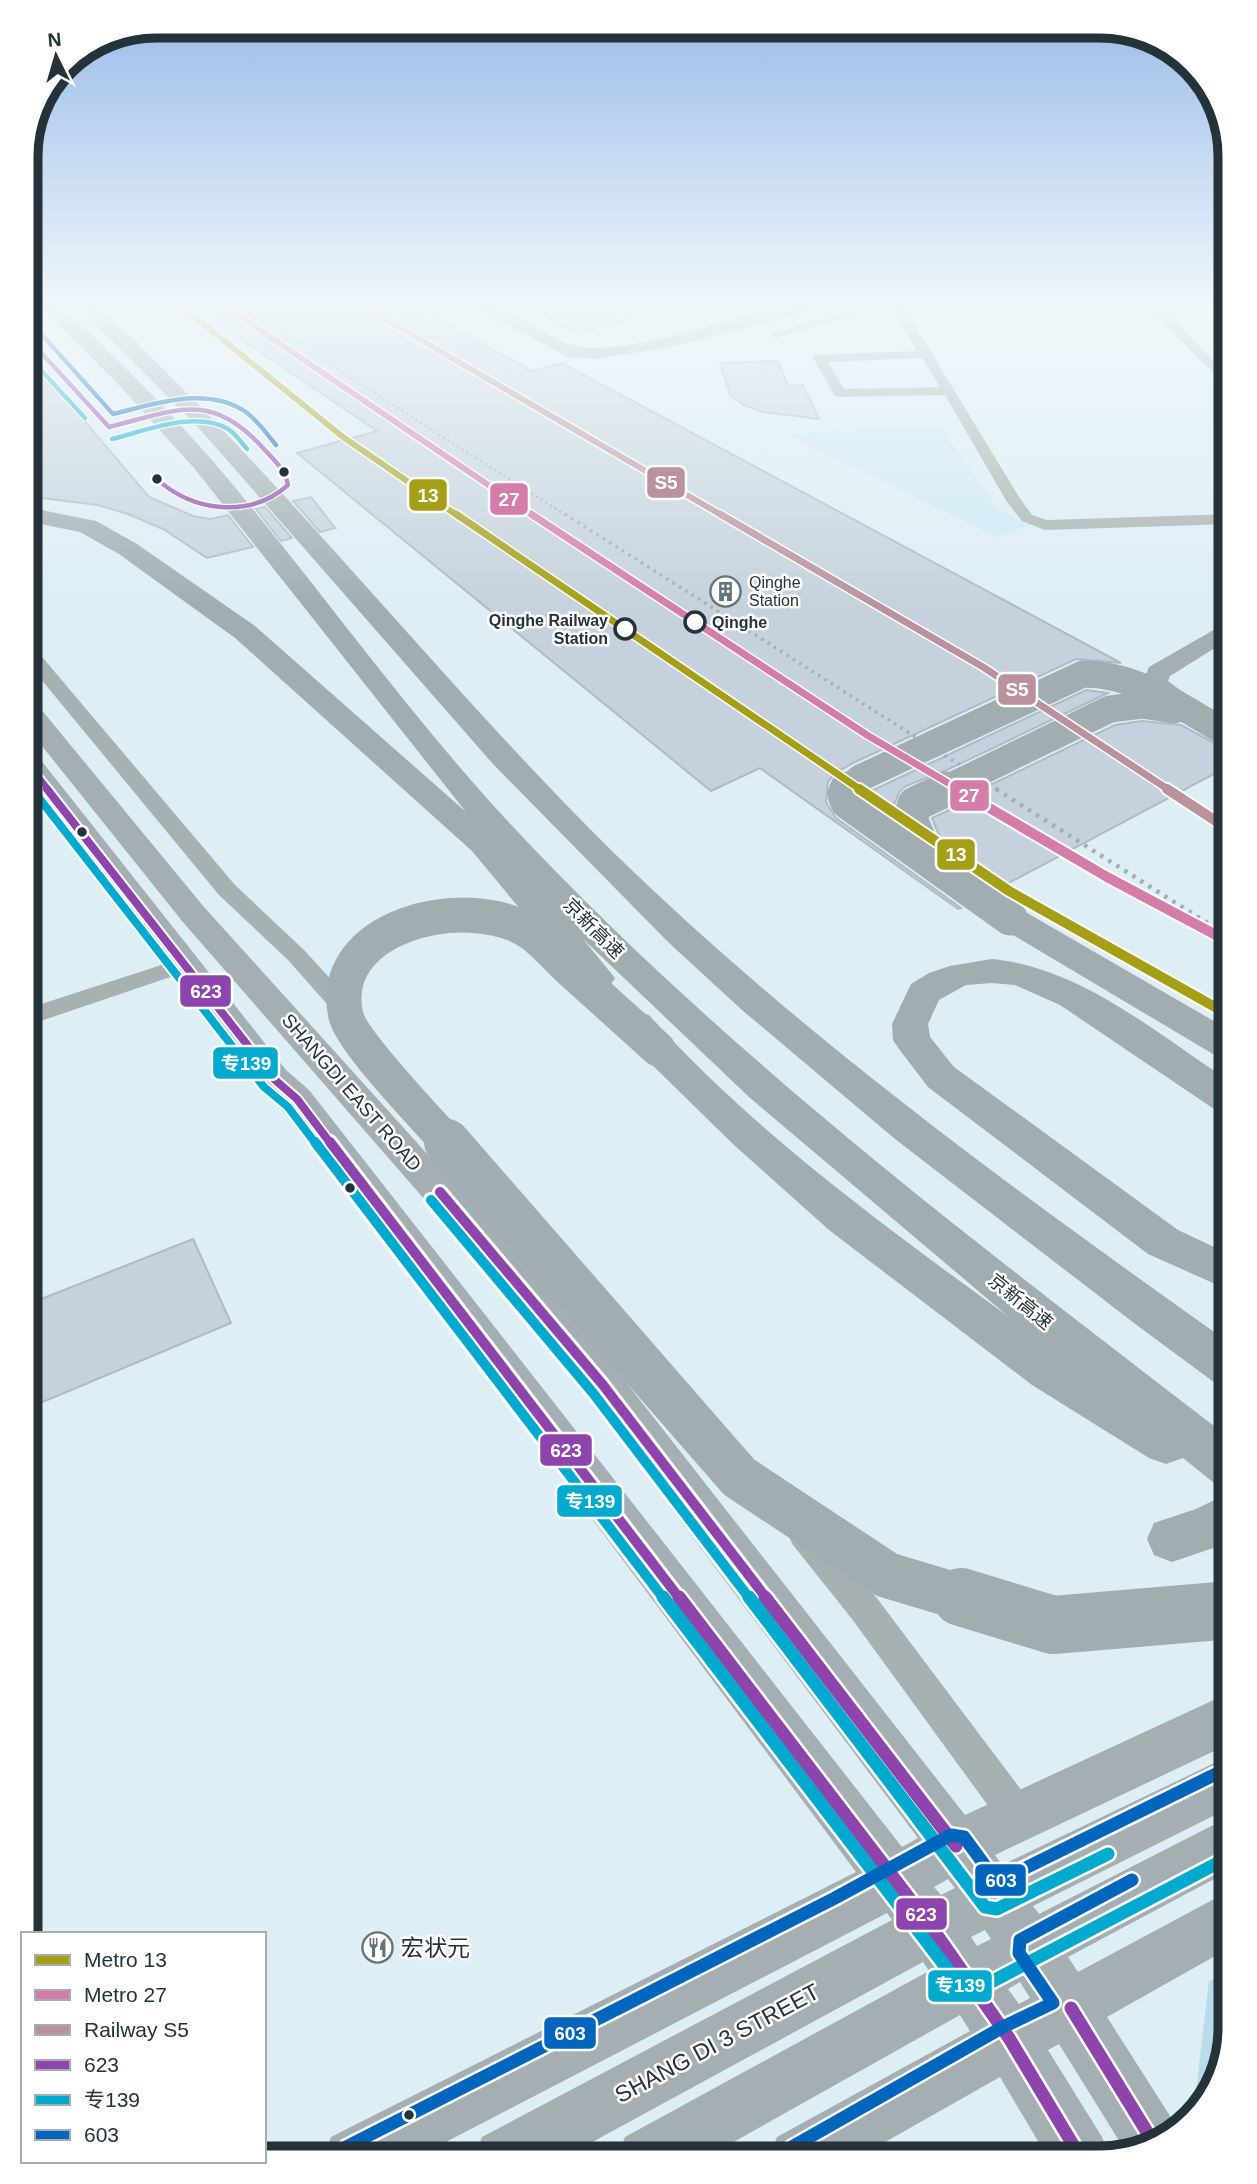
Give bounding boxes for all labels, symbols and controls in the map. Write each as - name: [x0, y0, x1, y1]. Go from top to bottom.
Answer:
- north arrow: [21, 21, 91, 91]
- text: N: [47, 29, 62, 51]
- unlabelled marker: [277, 465, 291, 479]
- line badge: S5: [646, 466, 686, 499]
- unlabelled marker: [150, 472, 164, 486]
- text: S5: [654, 472, 678, 493]
- line badge: 13: [408, 478, 448, 512]
- line badge: 27: [489, 482, 529, 516]
- text: 13: [417, 485, 439, 506]
- text: 27: [498, 489, 520, 510]
- building icon: Qinghe Station: [709, 574, 743, 608]
- place label: Qinghe Station: [749, 574, 801, 609]
- marker: Qinghe: [684, 611, 706, 633]
- place label: Qinghe Railway Station: [489, 612, 608, 647]
- place label: Qinghe: [712, 614, 767, 631]
- marker: Qinghe Railway Station: [614, 618, 636, 640]
- line badge: S5: [997, 673, 1037, 706]
- text: S5: [1005, 679, 1029, 700]
- line badge: 27: [949, 779, 990, 812]
- text: 27: [958, 785, 980, 806]
- unlabelled marker: [75, 825, 89, 839]
- line badge: 13: [936, 838, 976, 871]
- text: 13: [945, 844, 967, 865]
- street label: 京新高速: [559, 894, 628, 963]
- line badge: 623: [179, 974, 232, 1008]
- text: 623: [190, 981, 222, 1002]
- street label: SHANGDI EAST ROAD: [278, 1009, 426, 1175]
- line badge: 专139: [212, 1046, 279, 1080]
- text: 专139: [221, 1053, 271, 1074]
- unlabelled marker: [343, 1181, 357, 1195]
- street label: 京新高速: [985, 1269, 1057, 1333]
- line badge: 623: [539, 1433, 593, 1467]
- text: 623: [550, 1440, 582, 1461]
- line badge: 专139: [556, 1484, 623, 1518]
- text: 专139: [565, 1491, 615, 1512]
- line badge: 603: [974, 1863, 1027, 1897]
- text: 603: [985, 1870, 1017, 1891]
- line badge: 623: [895, 1897, 948, 1931]
- text: 623: [905, 1904, 937, 1925]
- restaurant icon: 宏状元: [361, 1931, 395, 1965]
- legend: [21, 1932, 266, 2163]
- place label: 宏状元: [401, 1935, 470, 1961]
- text: Metro 13: [84, 1948, 167, 1971]
- line badge: 专139: [927, 1969, 993, 2003]
- text: 专139: [935, 1975, 985, 1996]
- street label: SHANG DI 3 STREET: [610, 1978, 824, 2108]
- text: Metro 27: [84, 1983, 167, 2006]
- line badge: 603: [543, 2016, 597, 2050]
- text: Railway S5: [84, 2018, 189, 2041]
- text: 603: [554, 2023, 586, 2044]
- text: 623: [84, 2053, 119, 2076]
- text: 专139: [84, 2088, 140, 2111]
- unlabelled marker: [402, 2108, 416, 2122]
- text: 603: [84, 2123, 119, 2146]

